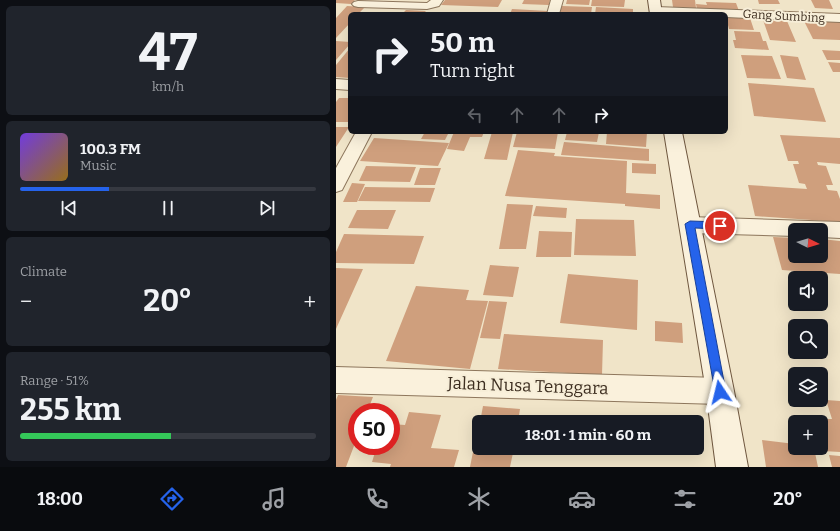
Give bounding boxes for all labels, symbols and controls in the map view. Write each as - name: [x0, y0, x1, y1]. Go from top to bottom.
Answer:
- street label: Gang Sumbing: [742, 7, 826, 25]
- text: 47: [138, 21, 198, 84]
- text: 50 m: [430, 26, 495, 59]
- icon: right: [364, 28, 416, 80]
- text: Turn right: [430, 60, 515, 82]
- text: km/h: [152, 79, 184, 94]
- icon: left: [464, 104, 486, 126]
- icon: ahead: [506, 104, 528, 126]
- icon: ahead: [548, 104, 570, 126]
- icon: right: [590, 104, 612, 126]
- text: 100.3 FM: [80, 140, 141, 158]
- text: Music: [80, 158, 116, 173]
- icon: previous: [58, 197, 80, 219]
- icon: pause: [157, 197, 179, 219]
- icon: next: [256, 197, 278, 219]
- pin: [703, 209, 737, 243]
- icon: arrive: [709, 215, 731, 237]
- north arrow: [788, 223, 828, 263]
- map controls: [788, 223, 828, 455]
- text: Climate: [20, 264, 67, 279]
- button: sound: [788, 271, 828, 311]
- text: 20°: [143, 283, 192, 319]
- text: −: [20, 288, 32, 315]
- text: +: [303, 288, 316, 315]
- button: search: [788, 319, 828, 359]
- button: layers: [788, 367, 828, 407]
- position arrow: [699, 371, 741, 413]
- text: Range · 51%: [20, 373, 89, 388]
- street label: Jalan Nusa Tenggara: [446, 373, 609, 399]
- text: 255 km: [20, 392, 121, 428]
- speed limit sign: 50: [348, 403, 400, 455]
- button: +: [788, 415, 828, 455]
- text: 18:01 · 1 min · 60 m: [525, 426, 651, 444]
- icon: directions: [158, 485, 186, 513]
- icon: music: [260, 485, 288, 513]
- icon: phone: [363, 485, 391, 513]
- icon: climate: [465, 485, 493, 513]
- icon: car: [568, 485, 596, 513]
- icon: filters: [671, 485, 699, 513]
- text: 18:00: [37, 488, 83, 510]
- text: 20°: [773, 488, 803, 510]

